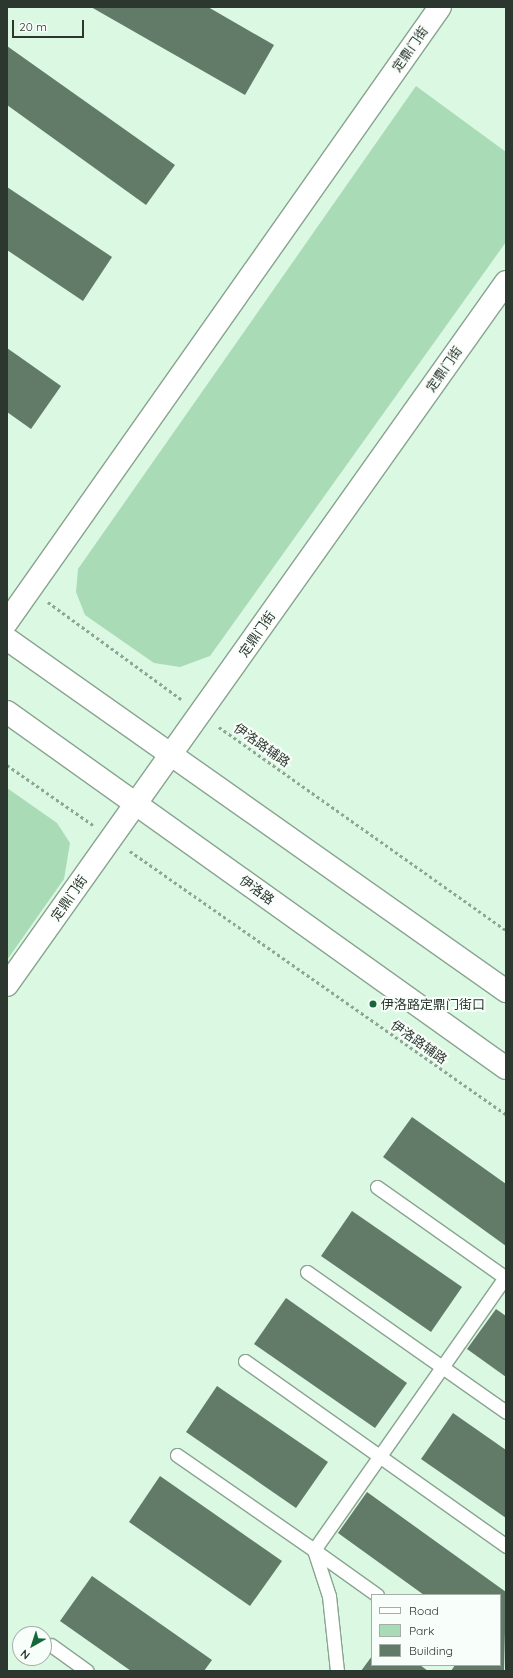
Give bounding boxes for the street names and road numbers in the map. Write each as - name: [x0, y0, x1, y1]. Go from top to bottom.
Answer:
- street label: 定鼎门街: [389, 23, 431, 75]
- street label: 定鼎门街: [423, 343, 465, 395]
- street label: 定鼎门街: [236, 608, 278, 660]
- street label: 伊洛路辅路: [231, 720, 293, 770]
- street label: 定鼎门街: [48, 872, 90, 924]
- street label: 伊洛路: [237, 872, 277, 908]
- street label: 伊洛路辅路: [388, 1017, 450, 1067]

